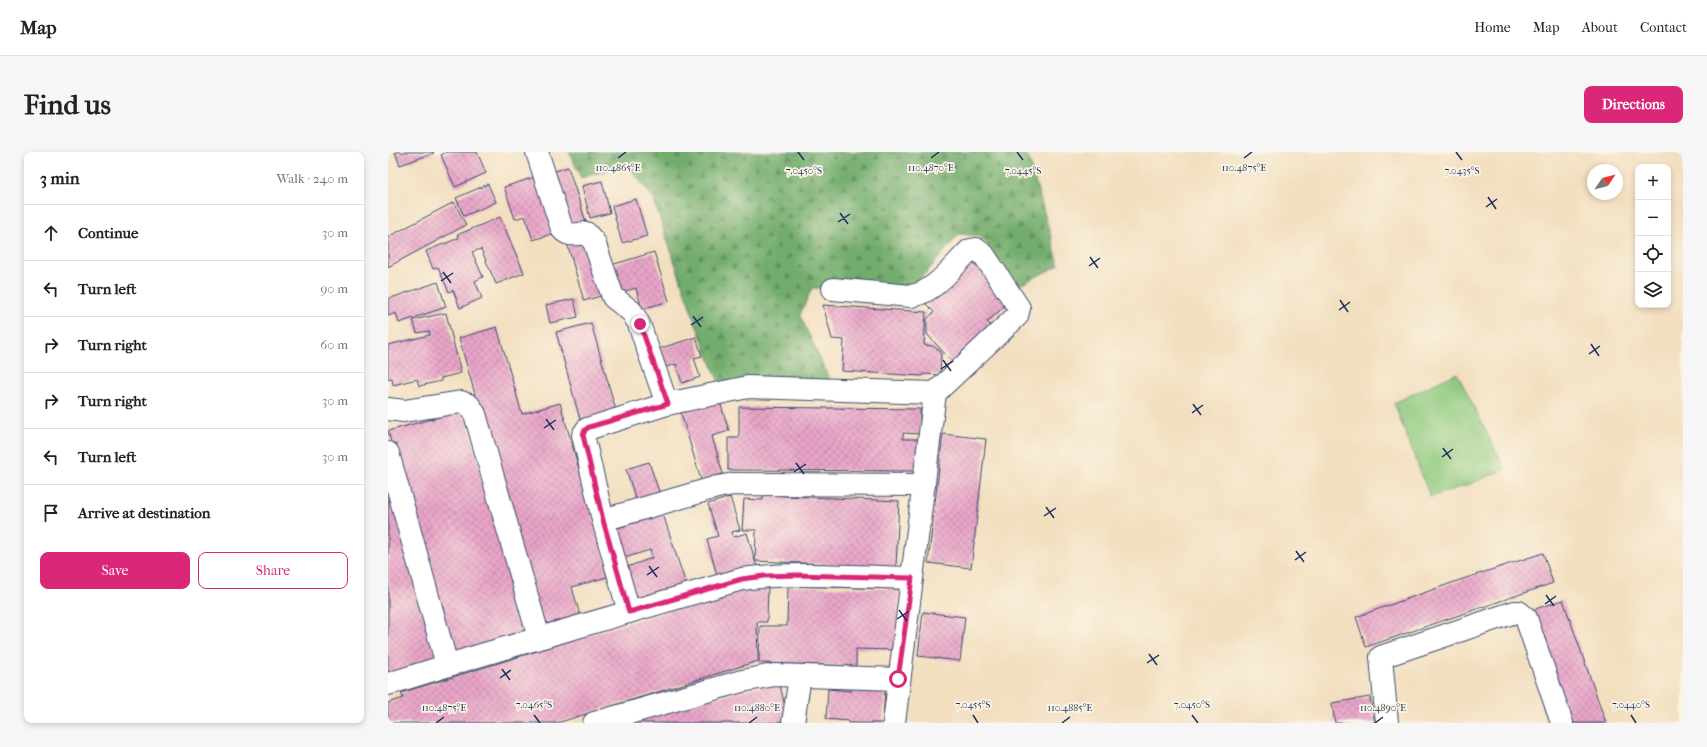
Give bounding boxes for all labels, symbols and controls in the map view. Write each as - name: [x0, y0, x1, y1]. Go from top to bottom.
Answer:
- text: Map: [20, 17, 56, 39]
- text: Home: [1474, 19, 1511, 36]
- text: Map: [1533, 19, 1560, 36]
- text: About: [1582, 19, 1618, 36]
- text: Contact: [1640, 19, 1687, 36]
- button: Directions: [1584, 86, 1683, 123]
- text: Find us: [24, 88, 111, 121]
- text: 110.4865°E: [595, 162, 641, 174]
- text: 110.4870°E: [908, 162, 954, 174]
- text: 110.4875°E: [1222, 162, 1266, 174]
- north arrow: [1587, 164, 1623, 200]
- map controls: [1635, 164, 1671, 308]
- button: +: [1635, 164, 1671, 200]
- text: 7.0450°S: [786, 165, 822, 177]
- text: 7.0445°S: [1005, 165, 1041, 177]
- text: 7.0435°S: [1444, 165, 1480, 177]
- text: 3 min: [40, 168, 80, 188]
- text: Walk · 240 m: [276, 171, 348, 186]
- button: −: [1635, 200, 1671, 236]
- icon: ahead: [40, 222, 62, 244]
- text: Continue: [78, 224, 138, 242]
- text: 30 m: [322, 225, 348, 240]
- button: locate: [1635, 236, 1671, 272]
- button: layers: [1635, 272, 1671, 308]
- icon: left: [40, 278, 62, 300]
- text: Turn left: [78, 280, 136, 298]
- text: 90 m: [320, 281, 348, 296]
- route end: [631, 315, 649, 333]
- icon: right: [40, 334, 62, 356]
- text: Turn right: [78, 336, 147, 354]
- text: 60 m: [320, 337, 348, 352]
- icon: right: [40, 390, 62, 412]
- text: Turn right: [78, 392, 147, 410]
- text: 30 m: [322, 393, 348, 408]
- icon: left: [40, 446, 62, 468]
- text: Turn left: [78, 448, 136, 466]
- text: 30 m: [322, 449, 348, 464]
- icon: arrive: [40, 502, 62, 524]
- text: Arrive at destination: [78, 504, 210, 522]
- button: Save: [40, 552, 190, 589]
- button: Share: [198, 552, 348, 589]
- route start: [889, 670, 907, 688]
- text: 7.0465°S: [516, 699, 552, 711]
- text: 7.0455°S: [955, 699, 991, 711]
- text: 7.0450°S: [1174, 699, 1210, 711]
- text: 7.0440°S: [1612, 699, 1650, 711]
- text: 110.4875°E: [422, 702, 466, 714]
- text: 110.4880°E: [734, 702, 780, 714]
- text: 110.4885°E: [1048, 702, 1092, 714]
- text: 110.4890°E: [1360, 702, 1406, 714]

